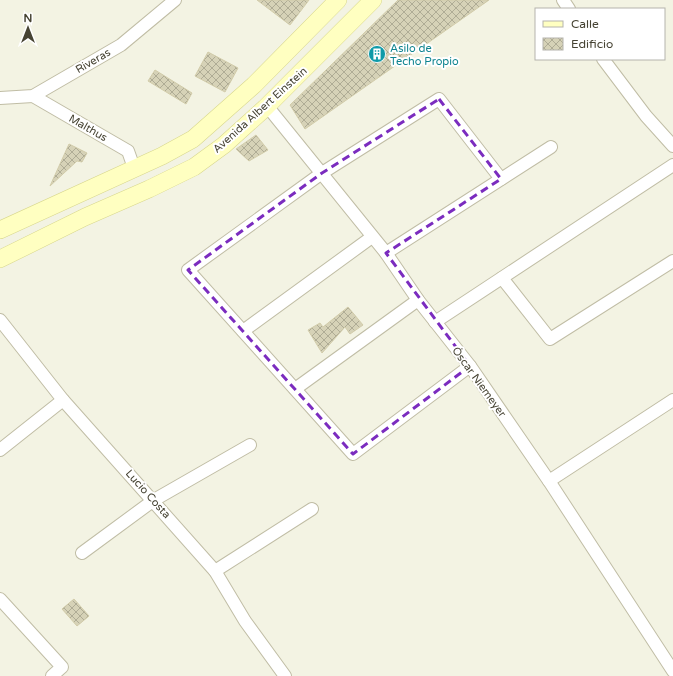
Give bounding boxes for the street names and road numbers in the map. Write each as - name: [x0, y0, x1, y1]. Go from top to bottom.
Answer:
- street label: Riveras: [73, 46, 113, 76]
- street label: Avenida Albert Einstein: [210, 64, 310, 156]
- street label: Malthus: [66, 112, 110, 144]
- street label: Óscar Niemeyer: [449, 344, 510, 420]
- street label: Lucio Costa: [123, 467, 173, 521]

